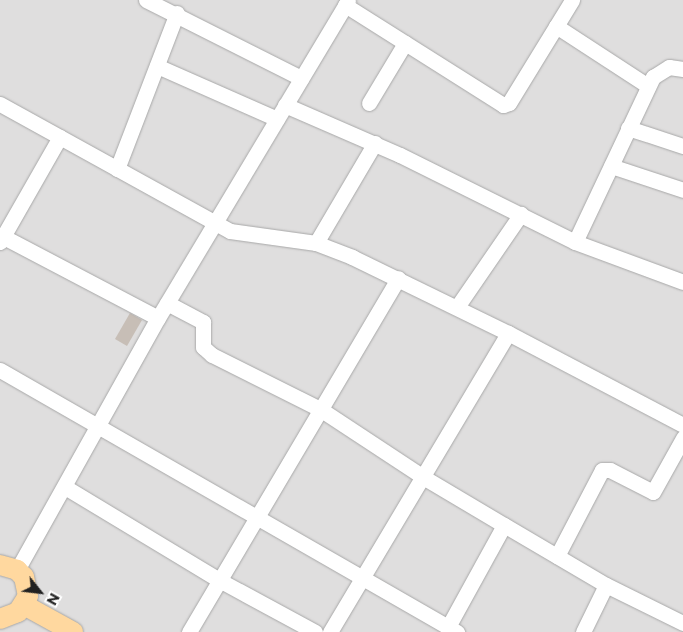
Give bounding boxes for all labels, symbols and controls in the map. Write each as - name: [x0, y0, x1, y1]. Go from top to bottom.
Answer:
- north arrow: [15, 567, 65, 617]
- text: N: [43, 590, 64, 609]

